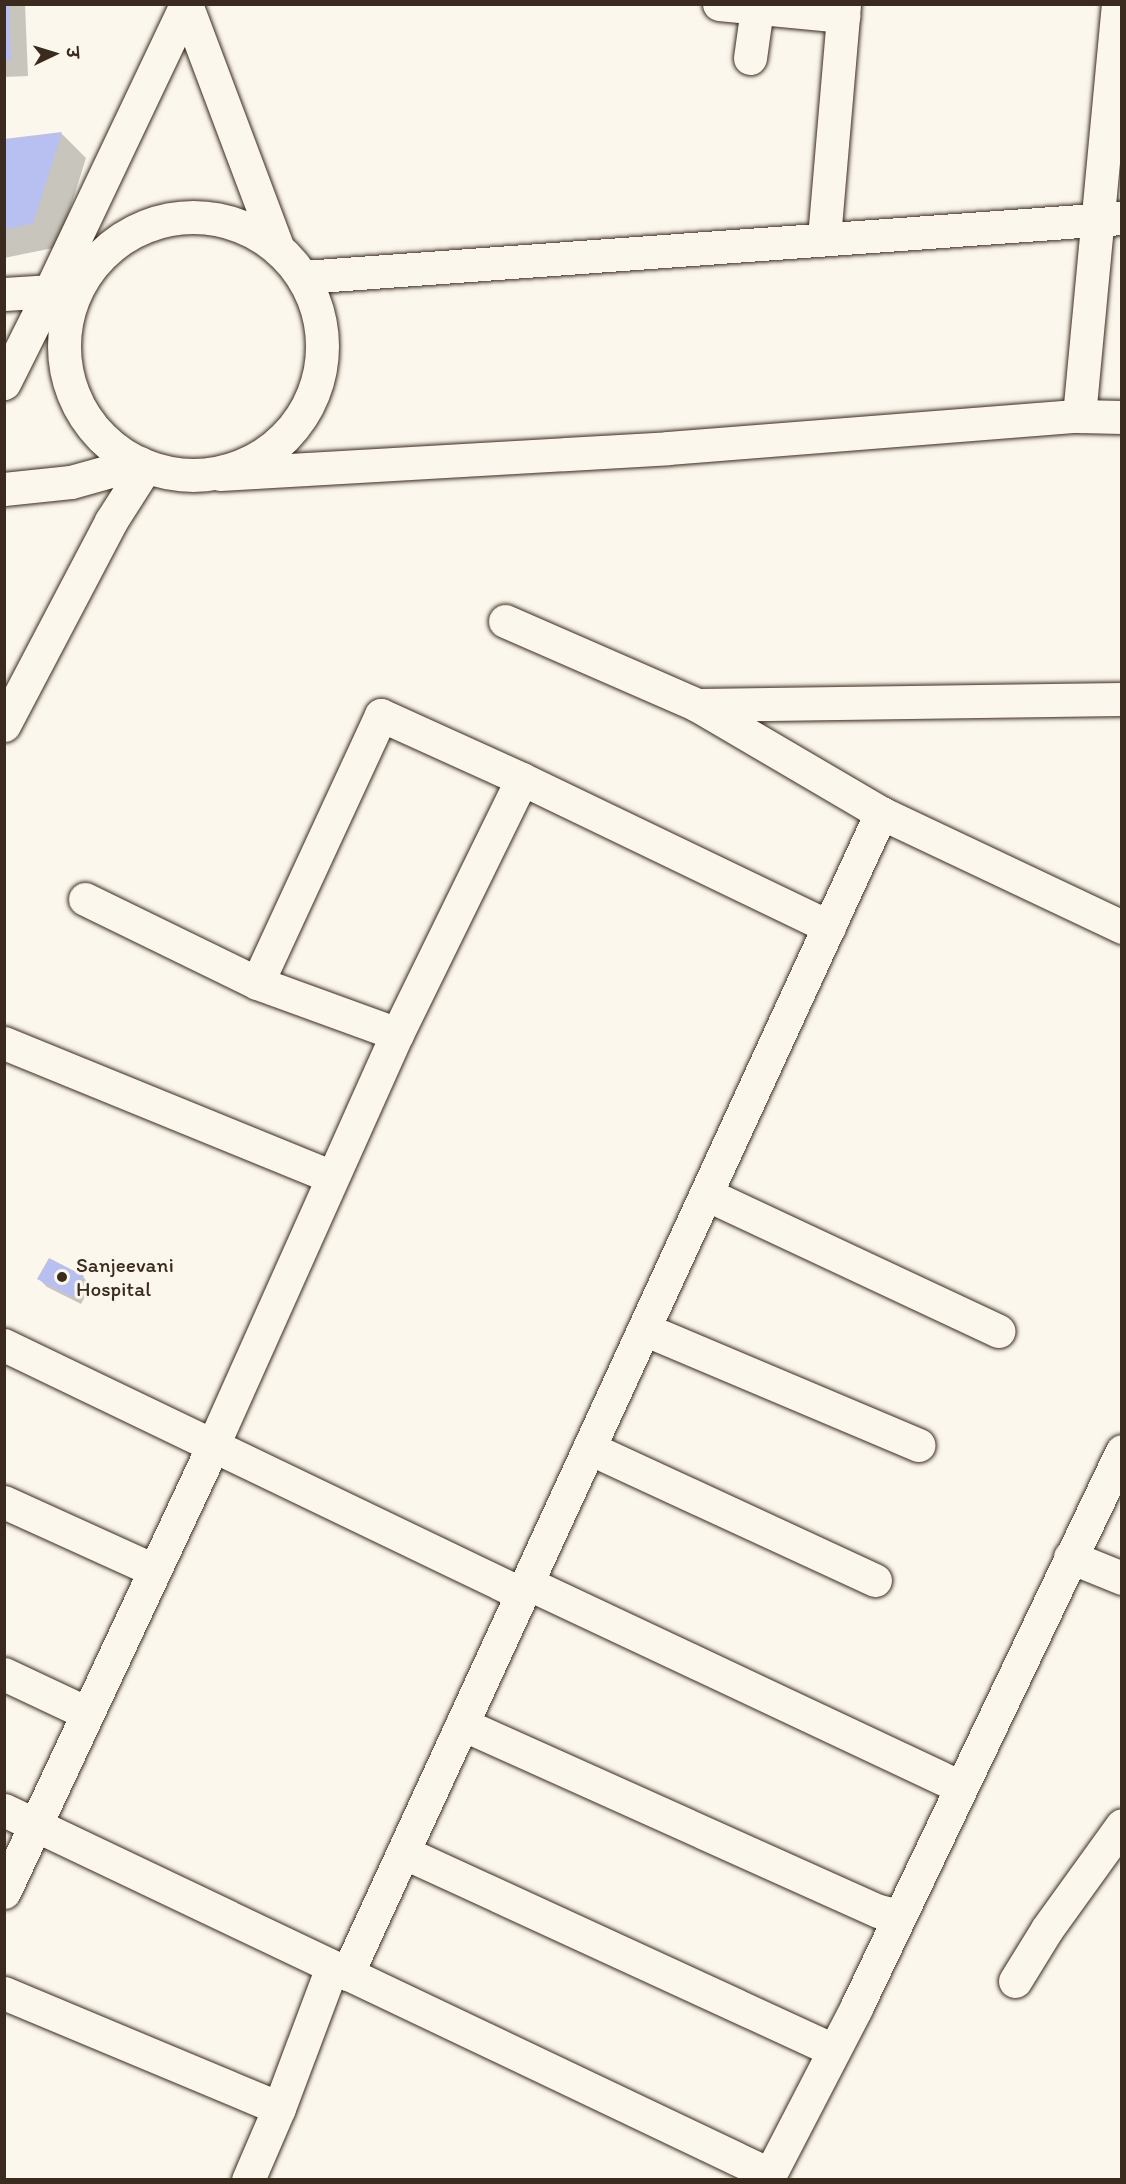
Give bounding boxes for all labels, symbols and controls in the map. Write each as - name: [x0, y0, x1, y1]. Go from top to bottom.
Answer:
- north arrow: [24, 24, 84, 84]
- text: उ: [63, 47, 82, 59]
- place label: Sanjeevani Hospital: [76, 1252, 174, 1302]
- marker: Sanjeevani Hospital: [53, 1268, 71, 1286]

